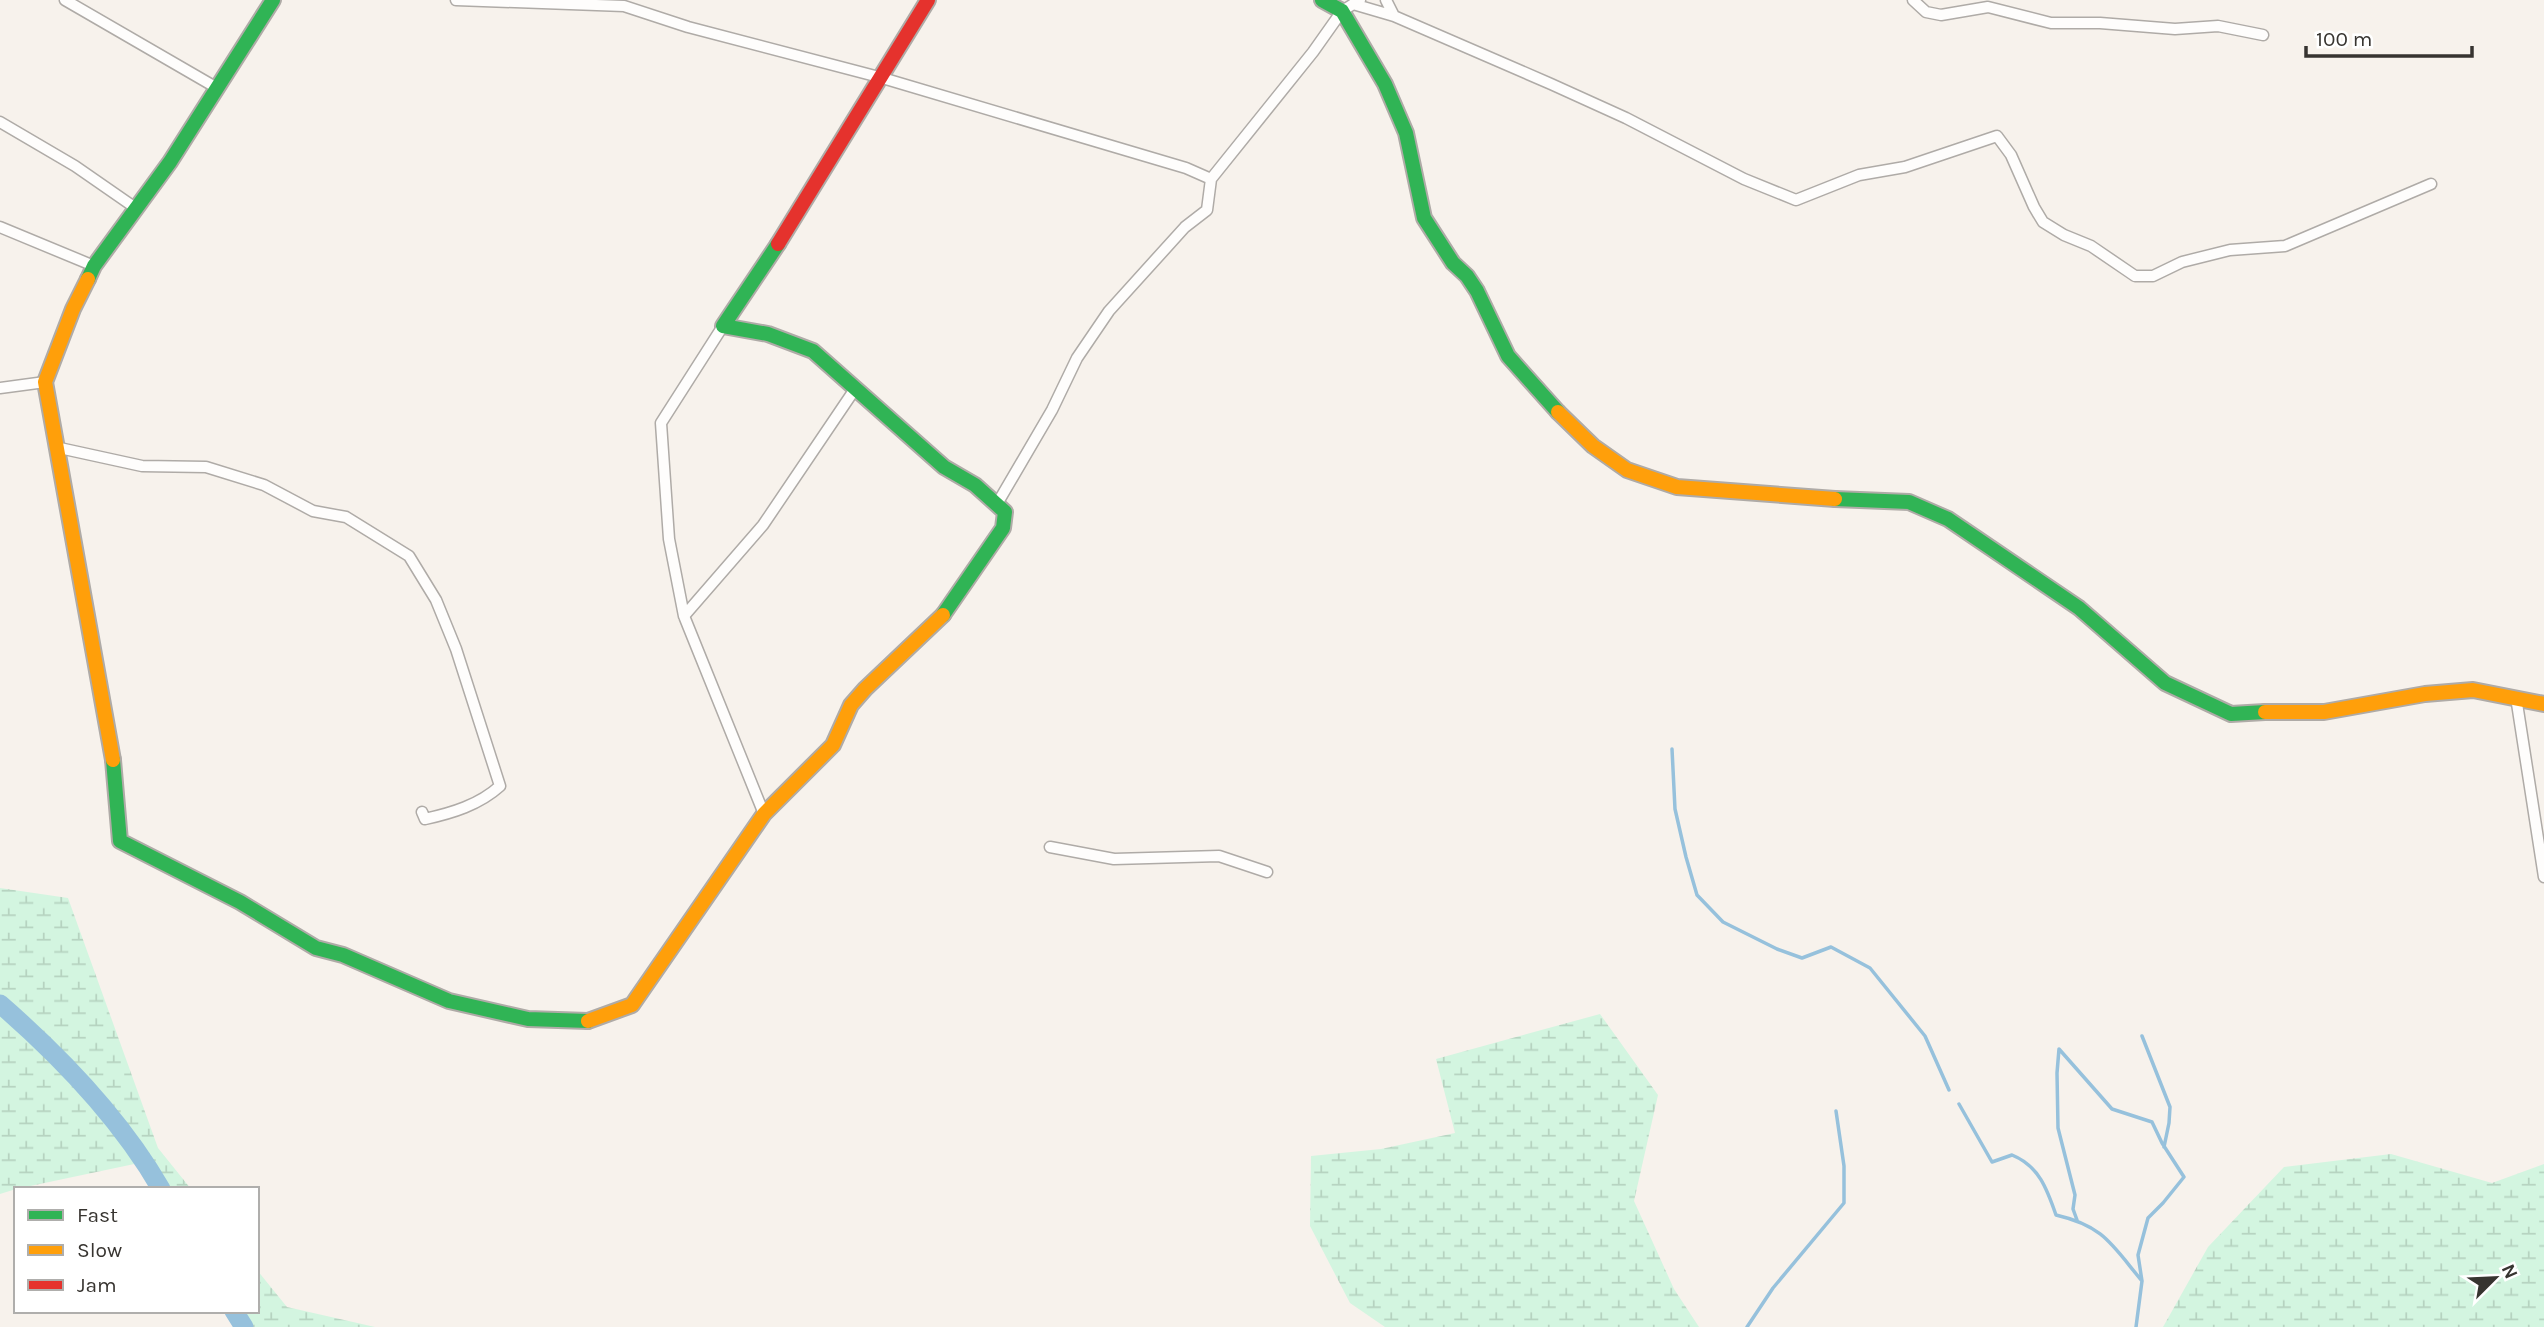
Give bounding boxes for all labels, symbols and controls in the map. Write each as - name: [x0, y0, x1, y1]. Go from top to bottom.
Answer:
- scale bar: [2306, 14, 2472, 58]
- text: 100 m: [2316, 27, 2373, 51]
- legend: [14, 1187, 259, 1313]
- text: Fast: [77, 1203, 118, 1227]
- text: Slow: [77, 1238, 122, 1262]
- north arrow: [2460, 1243, 2530, 1313]
- text: N: [2497, 1261, 2522, 1282]
- text: Jam: [77, 1273, 117, 1297]

